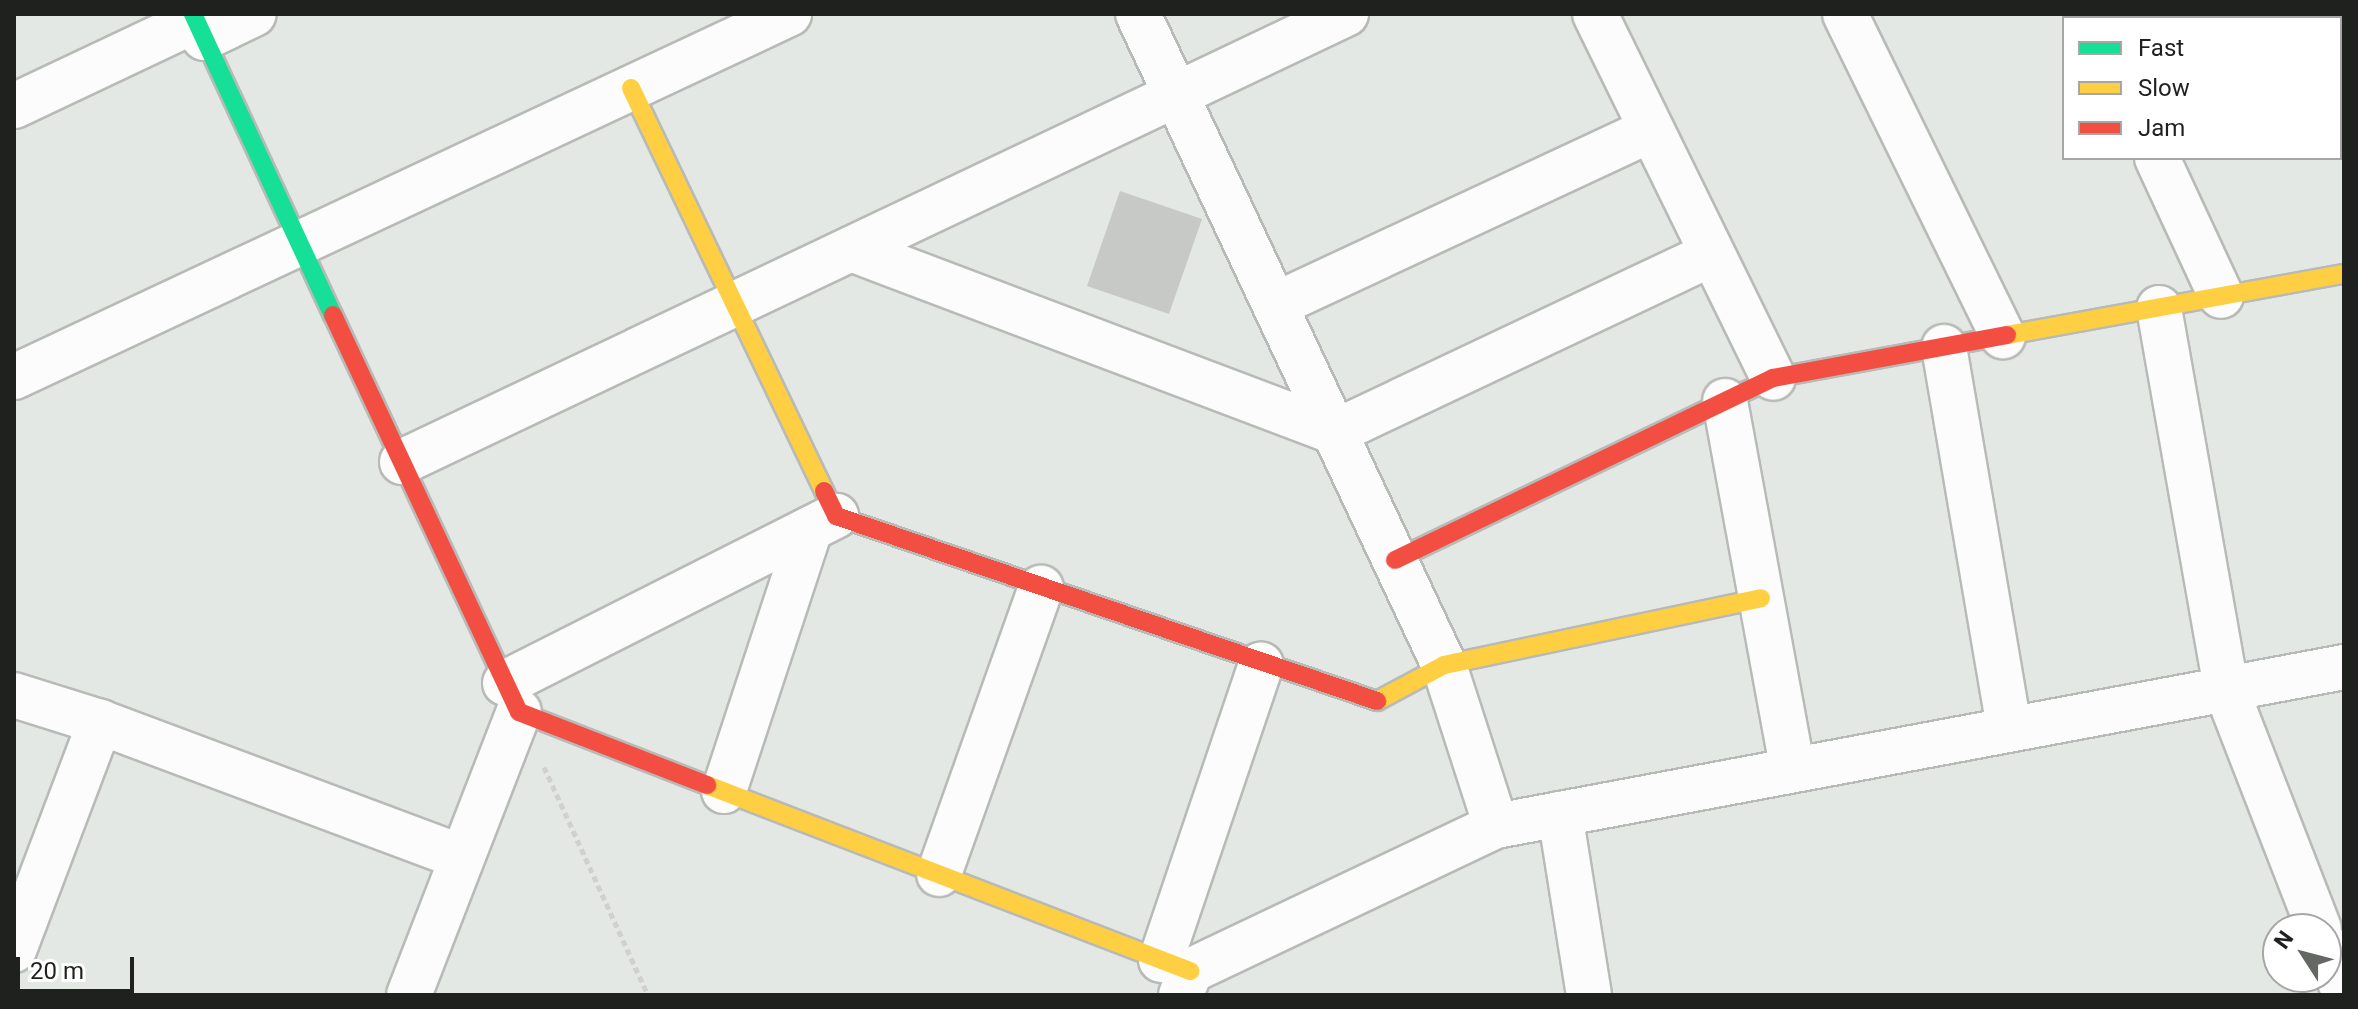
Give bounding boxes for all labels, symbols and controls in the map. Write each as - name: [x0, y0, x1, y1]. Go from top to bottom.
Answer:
- legend: [2062, 16, 2342, 160]
- text: Fast: [2138, 34, 2184, 62]
- text: Slow: [2138, 74, 2190, 102]
- text: Jam: [2138, 114, 2185, 142]
- north arrow: [2262, 913, 2342, 993]
- text: N: [2269, 926, 2298, 953]
- scale bar: [20, 941, 138, 991]
- text: 20 m: [30, 957, 84, 985]

